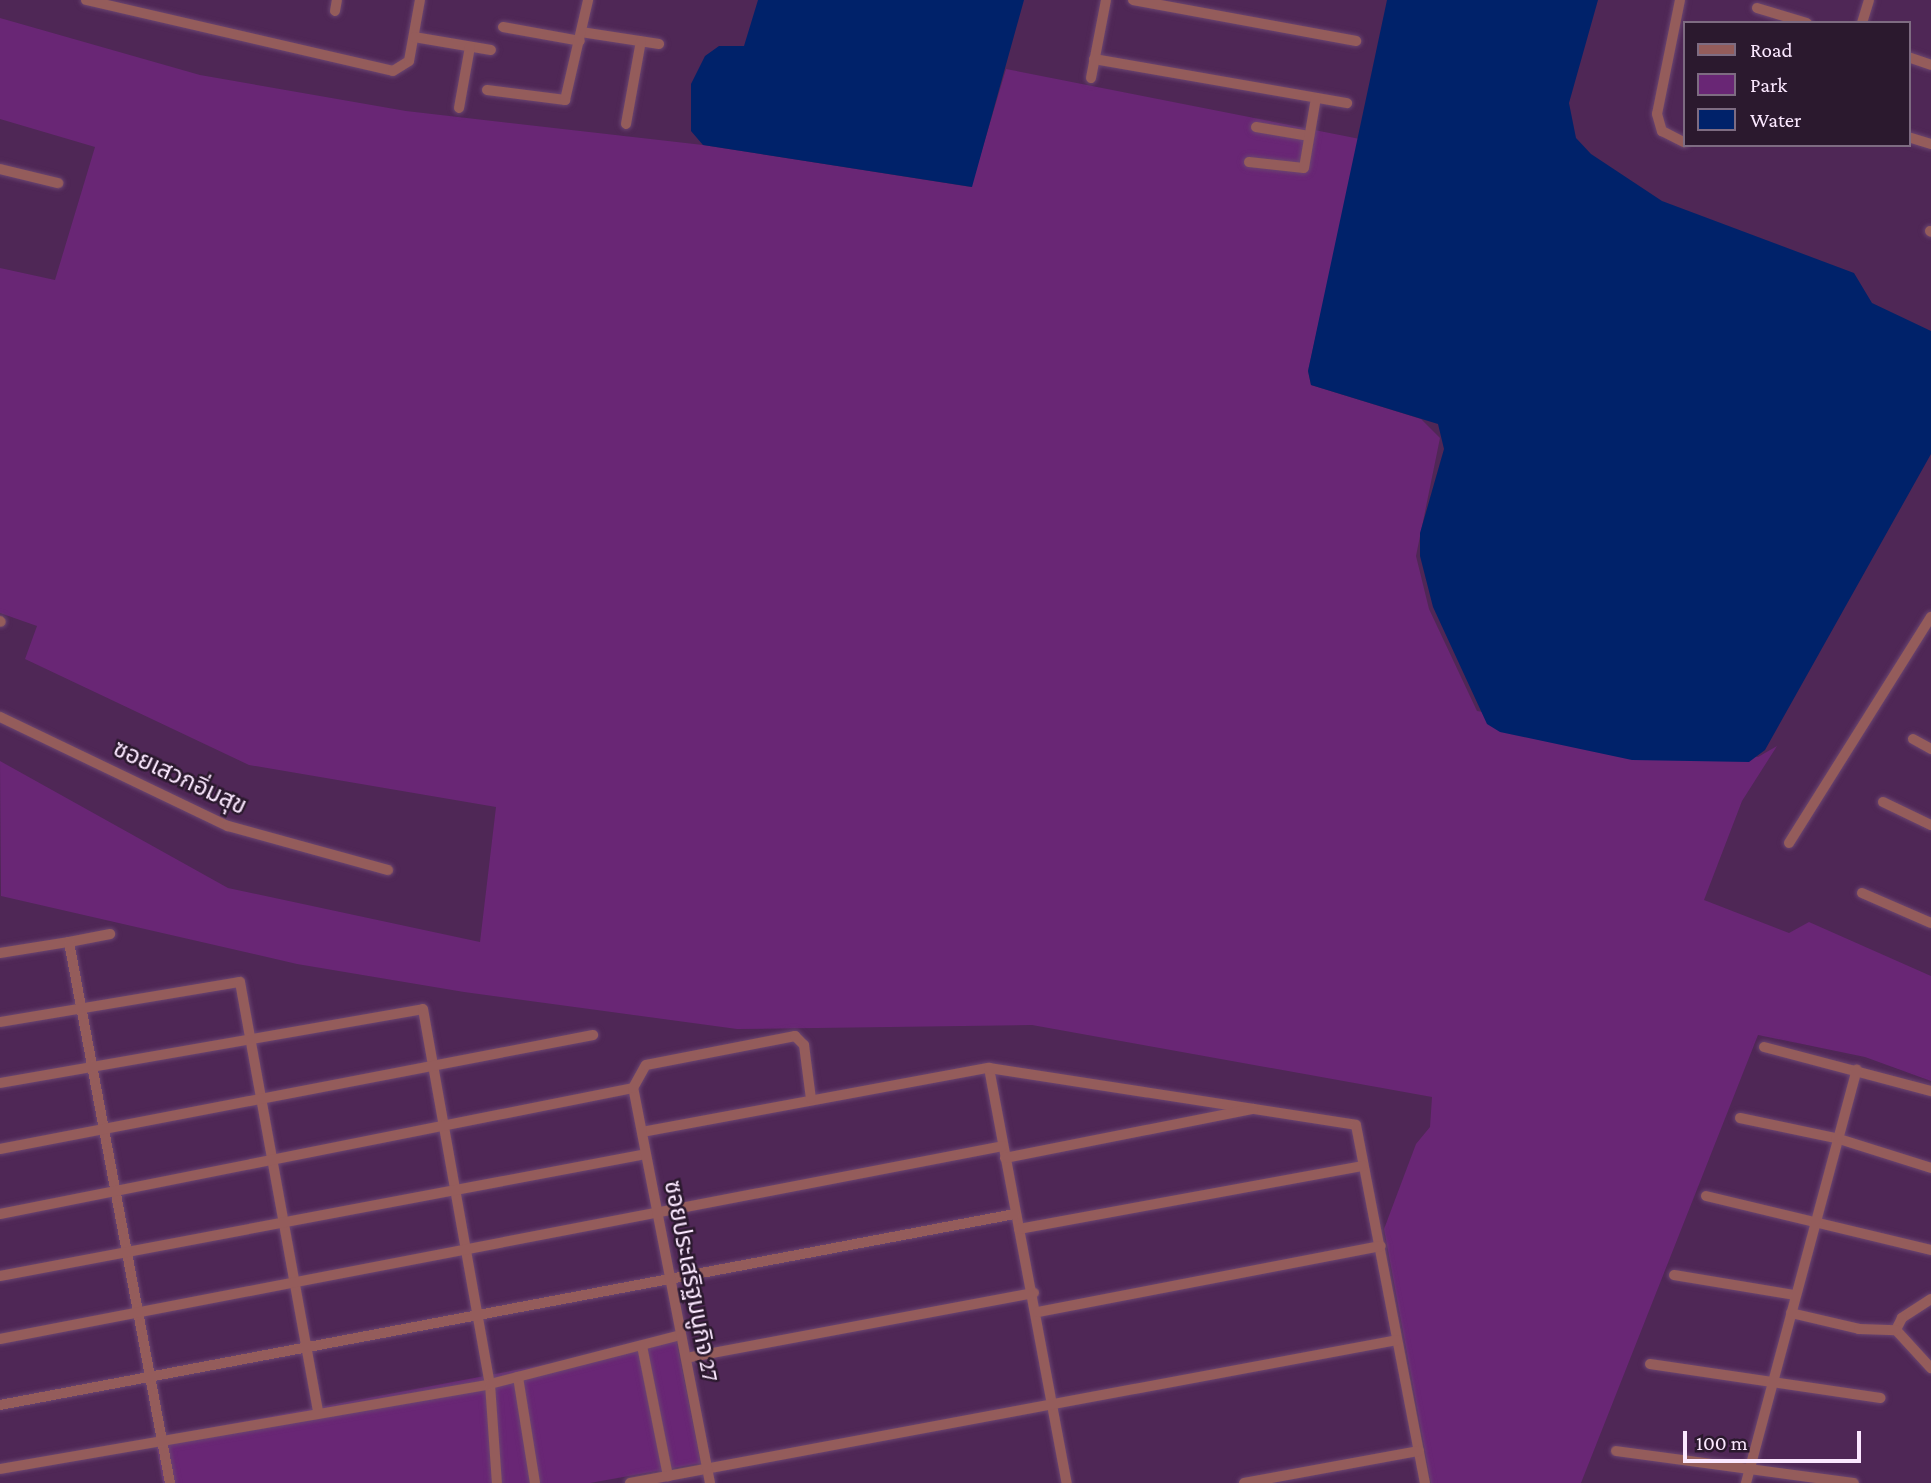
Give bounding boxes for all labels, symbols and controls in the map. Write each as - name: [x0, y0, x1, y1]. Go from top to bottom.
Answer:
- legend: [1682, 21, 1910, 147]
- text: Road: [1750, 38, 1793, 62]
- text: Park: [1750, 73, 1787, 97]
- text: Water: [1750, 108, 1802, 132]
- street label: ซอยเสวกอิ่มสุข: [109, 734, 251, 820]
- street label: ซอยประเสริฐมนูกิจ 27: [658, 1178, 726, 1384]
- scale bar: [1686, 1416, 1864, 1460]
- text: 100 m: [1696, 1431, 1748, 1455]

